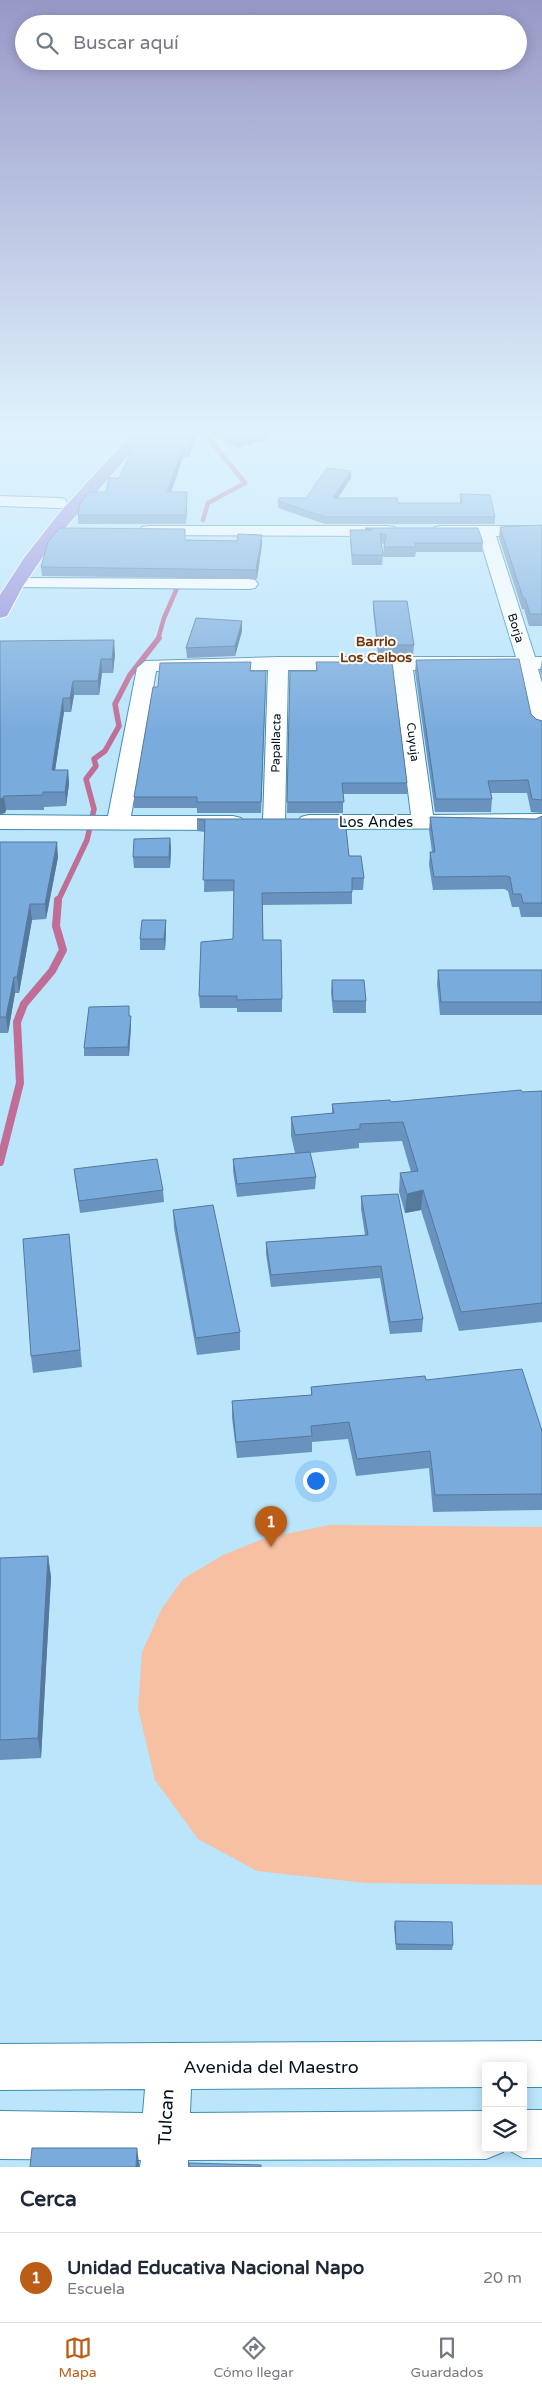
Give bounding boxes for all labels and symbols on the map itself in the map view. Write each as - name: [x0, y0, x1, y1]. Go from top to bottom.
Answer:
- street label: Borja: [505, 612, 527, 644]
- district label: Barrio Los Ceibos: [340, 633, 412, 666]
- street label: Papallacta: [268, 713, 284, 773]
- street label: Cuyuja: [404, 722, 422, 762]
- street label: Los Andes: [339, 813, 413, 831]
- your location: [303, 1468, 329, 1494]
- pin: 1: [255, 1506, 287, 1547]
- street label: Avenida del Maestro: [183, 2056, 359, 2078]
- street label: Tulcan: [154, 2088, 178, 2146]

